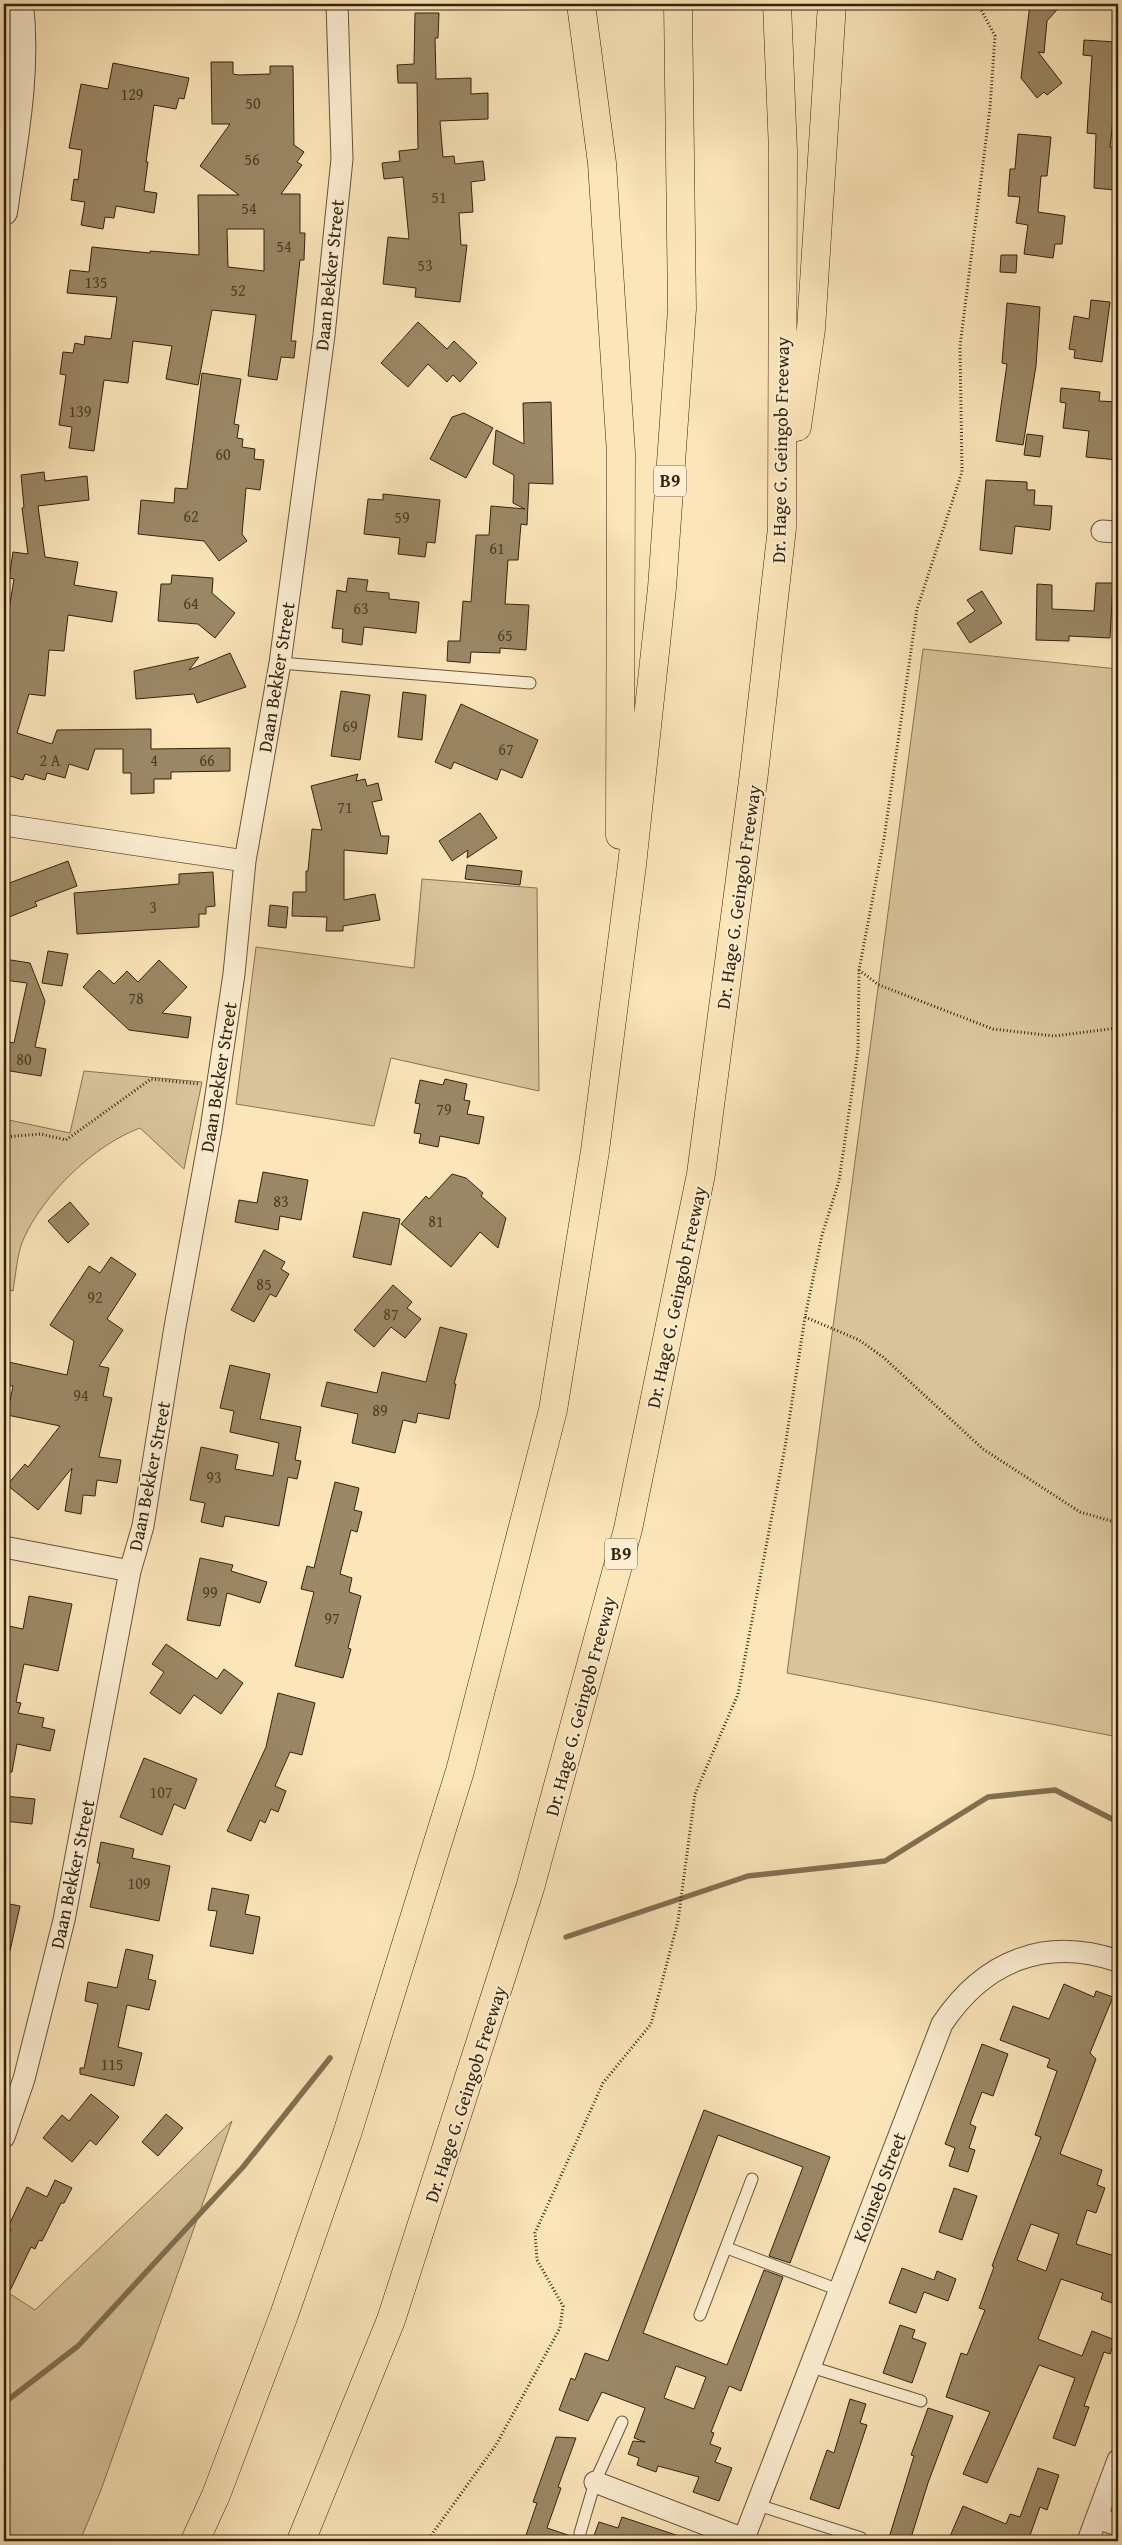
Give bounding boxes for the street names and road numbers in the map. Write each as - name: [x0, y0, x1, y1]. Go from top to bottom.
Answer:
- street label: Daan Bekker Street: [307, 198, 351, 352]
- street label: Dr. Hage G. Geingob Freeway: [764, 336, 796, 563]
- road number: B9: [654, 466, 686, 496]
- street label: Daan Bekker Street: [250, 599, 302, 754]
- street label: Dr. Hage G. Geingob Freeway: [708, 782, 768, 1011]
- street label: Daan Bekker Street: [192, 999, 244, 1154]
- street label: Dr. Hage G. Geingob Freeway: [639, 1183, 713, 1411]
- street label: Daan Bekker Street: [121, 1398, 177, 1553]
- road number: B9: [605, 1538, 637, 1570]
- street label: Dr. Hage G. Geingob Freeway: [537, 1592, 623, 1819]
- street label: Daan Bekker Street: [43, 1796, 102, 1951]
- street label: Dr. Hage G. Geingob Freeway: [417, 1981, 513, 2206]
- street label: Koinseb Street: [845, 2128, 913, 2246]

